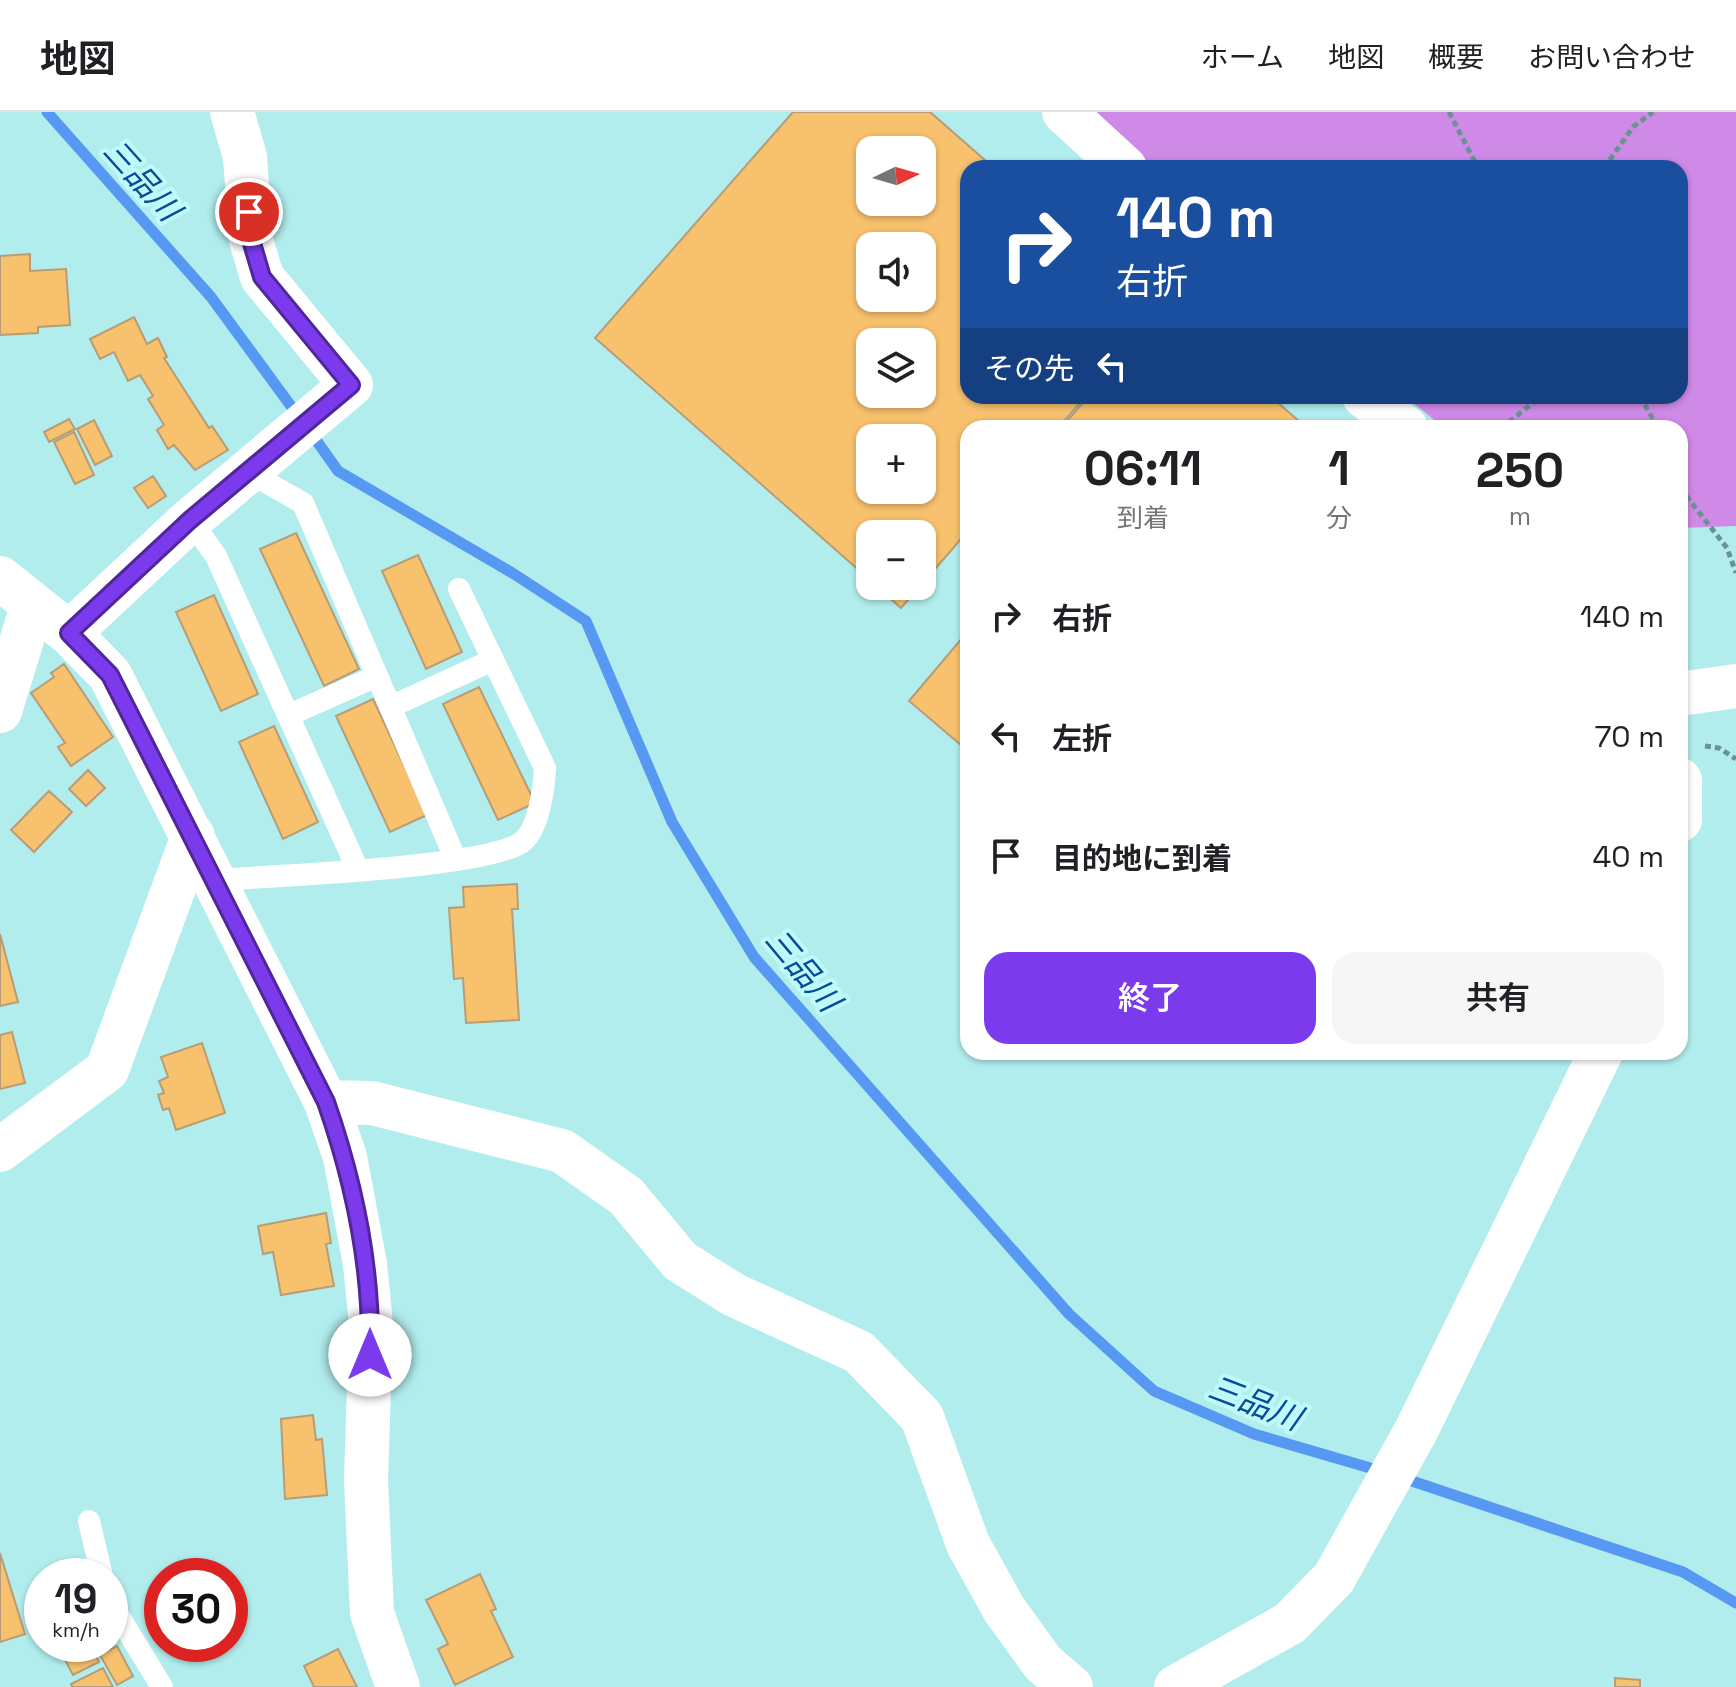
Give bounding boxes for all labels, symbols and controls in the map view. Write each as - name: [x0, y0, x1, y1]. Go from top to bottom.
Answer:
- text: 地図: [40, 35, 116, 83]
- text: ホーム: [1201, 39, 1284, 75]
- text: 地図: [1328, 39, 1384, 75]
- text: 概要: [1428, 39, 1484, 75]
- text: お問い合わせ: [1528, 39, 1696, 75]
- water label: 三品川: [95, 131, 191, 231]
- north arrow: [856, 136, 936, 216]
- map controls: [856, 136, 936, 600]
- pin: [215, 178, 283, 246]
- text: 140 m: [1116, 182, 1275, 253]
- icon: arrive: [227, 190, 271, 234]
- icon: right: [984, 192, 1088, 296]
- button: sound: [856, 232, 936, 312]
- text: 右折: [1116, 259, 1188, 305]
- button: layers: [856, 328, 936, 408]
- icon: left: [1090, 344, 1134, 388]
- text: その先: [984, 349, 1074, 388]
- button: +: [856, 424, 936, 504]
- text: 06:11: [1084, 438, 1202, 499]
- text: 1: [1328, 438, 1350, 499]
- text: 250: [1476, 440, 1564, 501]
- text: m: [1509, 499, 1531, 533]
- text: 到着: [1117, 501, 1169, 535]
- text: 分: [1326, 501, 1352, 535]
- button: −: [856, 520, 936, 600]
- icon: right: [984, 594, 1028, 638]
- text: 140 m: [1580, 597, 1664, 636]
- text: 右折: [1052, 599, 1112, 638]
- icon: left: [984, 714, 1028, 758]
- text: 70 m: [1595, 717, 1664, 756]
- text: 左折: [1052, 719, 1112, 758]
- icon: arrive: [984, 834, 1028, 878]
- text: 40 m: [1593, 837, 1664, 876]
- text: 目的地に到着: [1052, 839, 1232, 878]
- water label: 三品川: [757, 920, 851, 1022]
- button: 終了: [984, 952, 1316, 1044]
- button: 共有: [1332, 952, 1664, 1044]
- position arrow: [328, 1313, 412, 1397]
- water label: 三品川: [1203, 1367, 1310, 1440]
- speed limit sign: 30: [144, 1558, 248, 1662]
- text: 19: [55, 1574, 97, 1625]
- text: km/h: [52, 1617, 100, 1643]

